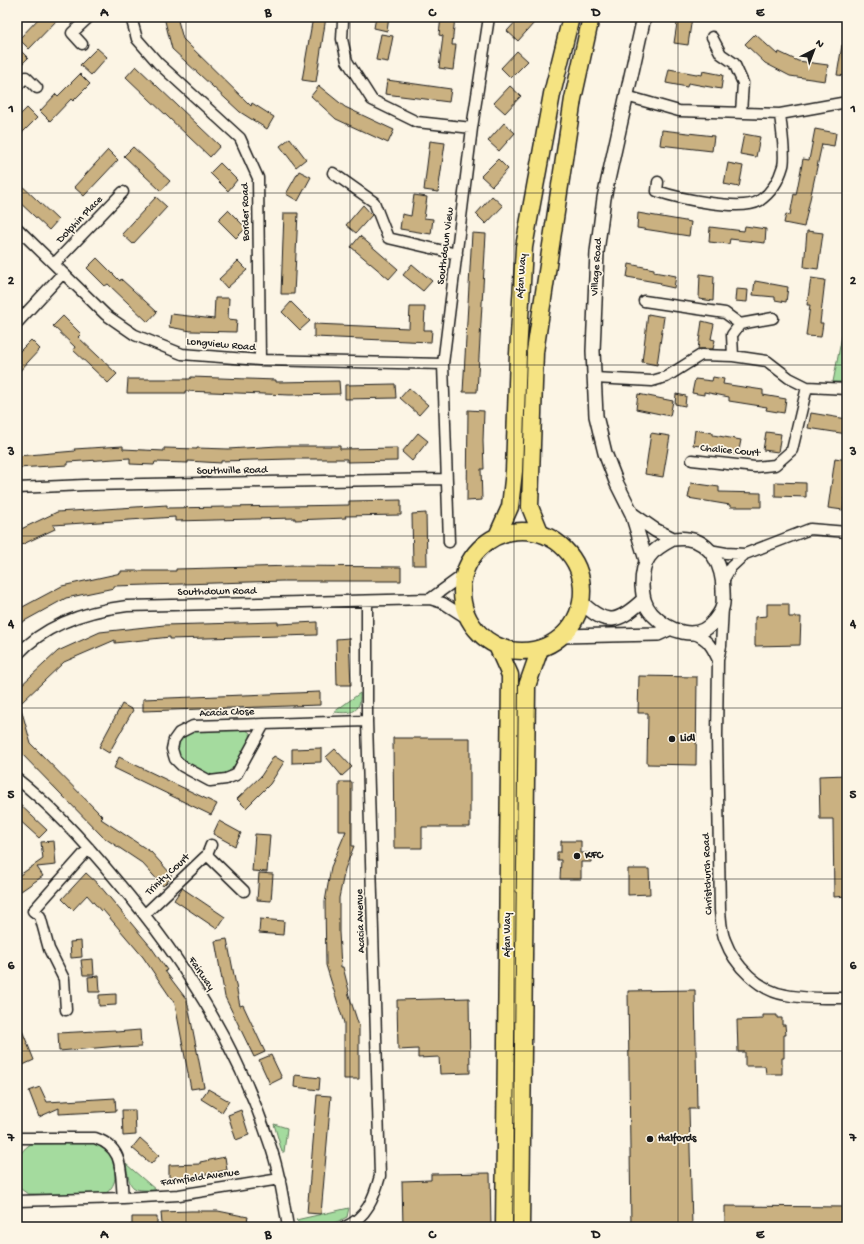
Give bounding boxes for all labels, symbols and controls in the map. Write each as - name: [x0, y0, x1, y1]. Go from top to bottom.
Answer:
- text: A: [99, 6, 109, 21]
- text: B: [264, 6, 273, 21]
- text: C: [427, 6, 437, 21]
- text: D: [591, 6, 601, 21]
- text: E: [756, 6, 765, 21]
- north arrow: [794, 30, 834, 70]
- text: N: [813, 37, 826, 51]
- text: 1: [7, 102, 14, 117]
- text: 1: [849, 102, 856, 117]
- street label: Border Road: [239, 181, 253, 242]
- street label: Dolphin Place: [54, 194, 106, 247]
- street label: Southdown View: [435, 206, 457, 285]
- street label: Village Road: [589, 236, 605, 297]
- street label: Afan Way: [513, 253, 530, 299]
- text: 2: [8, 274, 15, 289]
- text: 2: [850, 274, 857, 289]
- street label: Longview Road: [186, 336, 258, 354]
- street label: Chalice Court: [700, 442, 762, 460]
- text: 3: [7, 445, 15, 460]
- text: 3: [849, 445, 857, 460]
- street label: Southville Road: [197, 464, 269, 478]
- street label: Southdown Road: [177, 585, 258, 599]
- text: 4: [7, 617, 15, 632]
- text: 4: [849, 617, 857, 632]
- street label: Acacia Close: [199, 706, 255, 720]
- place label: Lidl: [680, 733, 696, 745]
- marker: Lidl: [667, 734, 677, 744]
- text: 5: [8, 788, 15, 803]
- text: 5: [850, 788, 857, 803]
- street label: Christchurch Road: [701, 831, 715, 915]
- place label: KFC: [584, 850, 604, 862]
- street label: Trinity Court: [143, 851, 194, 899]
- marker: KFC: [572, 851, 582, 861]
- street label: Acacia Avenue: [354, 888, 368, 953]
- street label: Afan Way: [501, 912, 514, 957]
- street label: Fairway: [185, 954, 217, 994]
- text: 6: [8, 959, 15, 974]
- text: 6: [850, 959, 857, 974]
- text: 7: [7, 1131, 16, 1146]
- text: 7: [849, 1131, 858, 1146]
- place label: Halfords: [658, 1132, 697, 1145]
- marker: Halfords: [645, 1134, 655, 1144]
- street label: Farmfield Avenue: [159, 1165, 240, 1190]
- text: A: [99, 1228, 109, 1243]
- text: B: [264, 1228, 273, 1243]
- text: C: [427, 1228, 437, 1243]
- text: D: [591, 1228, 601, 1243]
- text: E: [756, 1228, 765, 1243]

